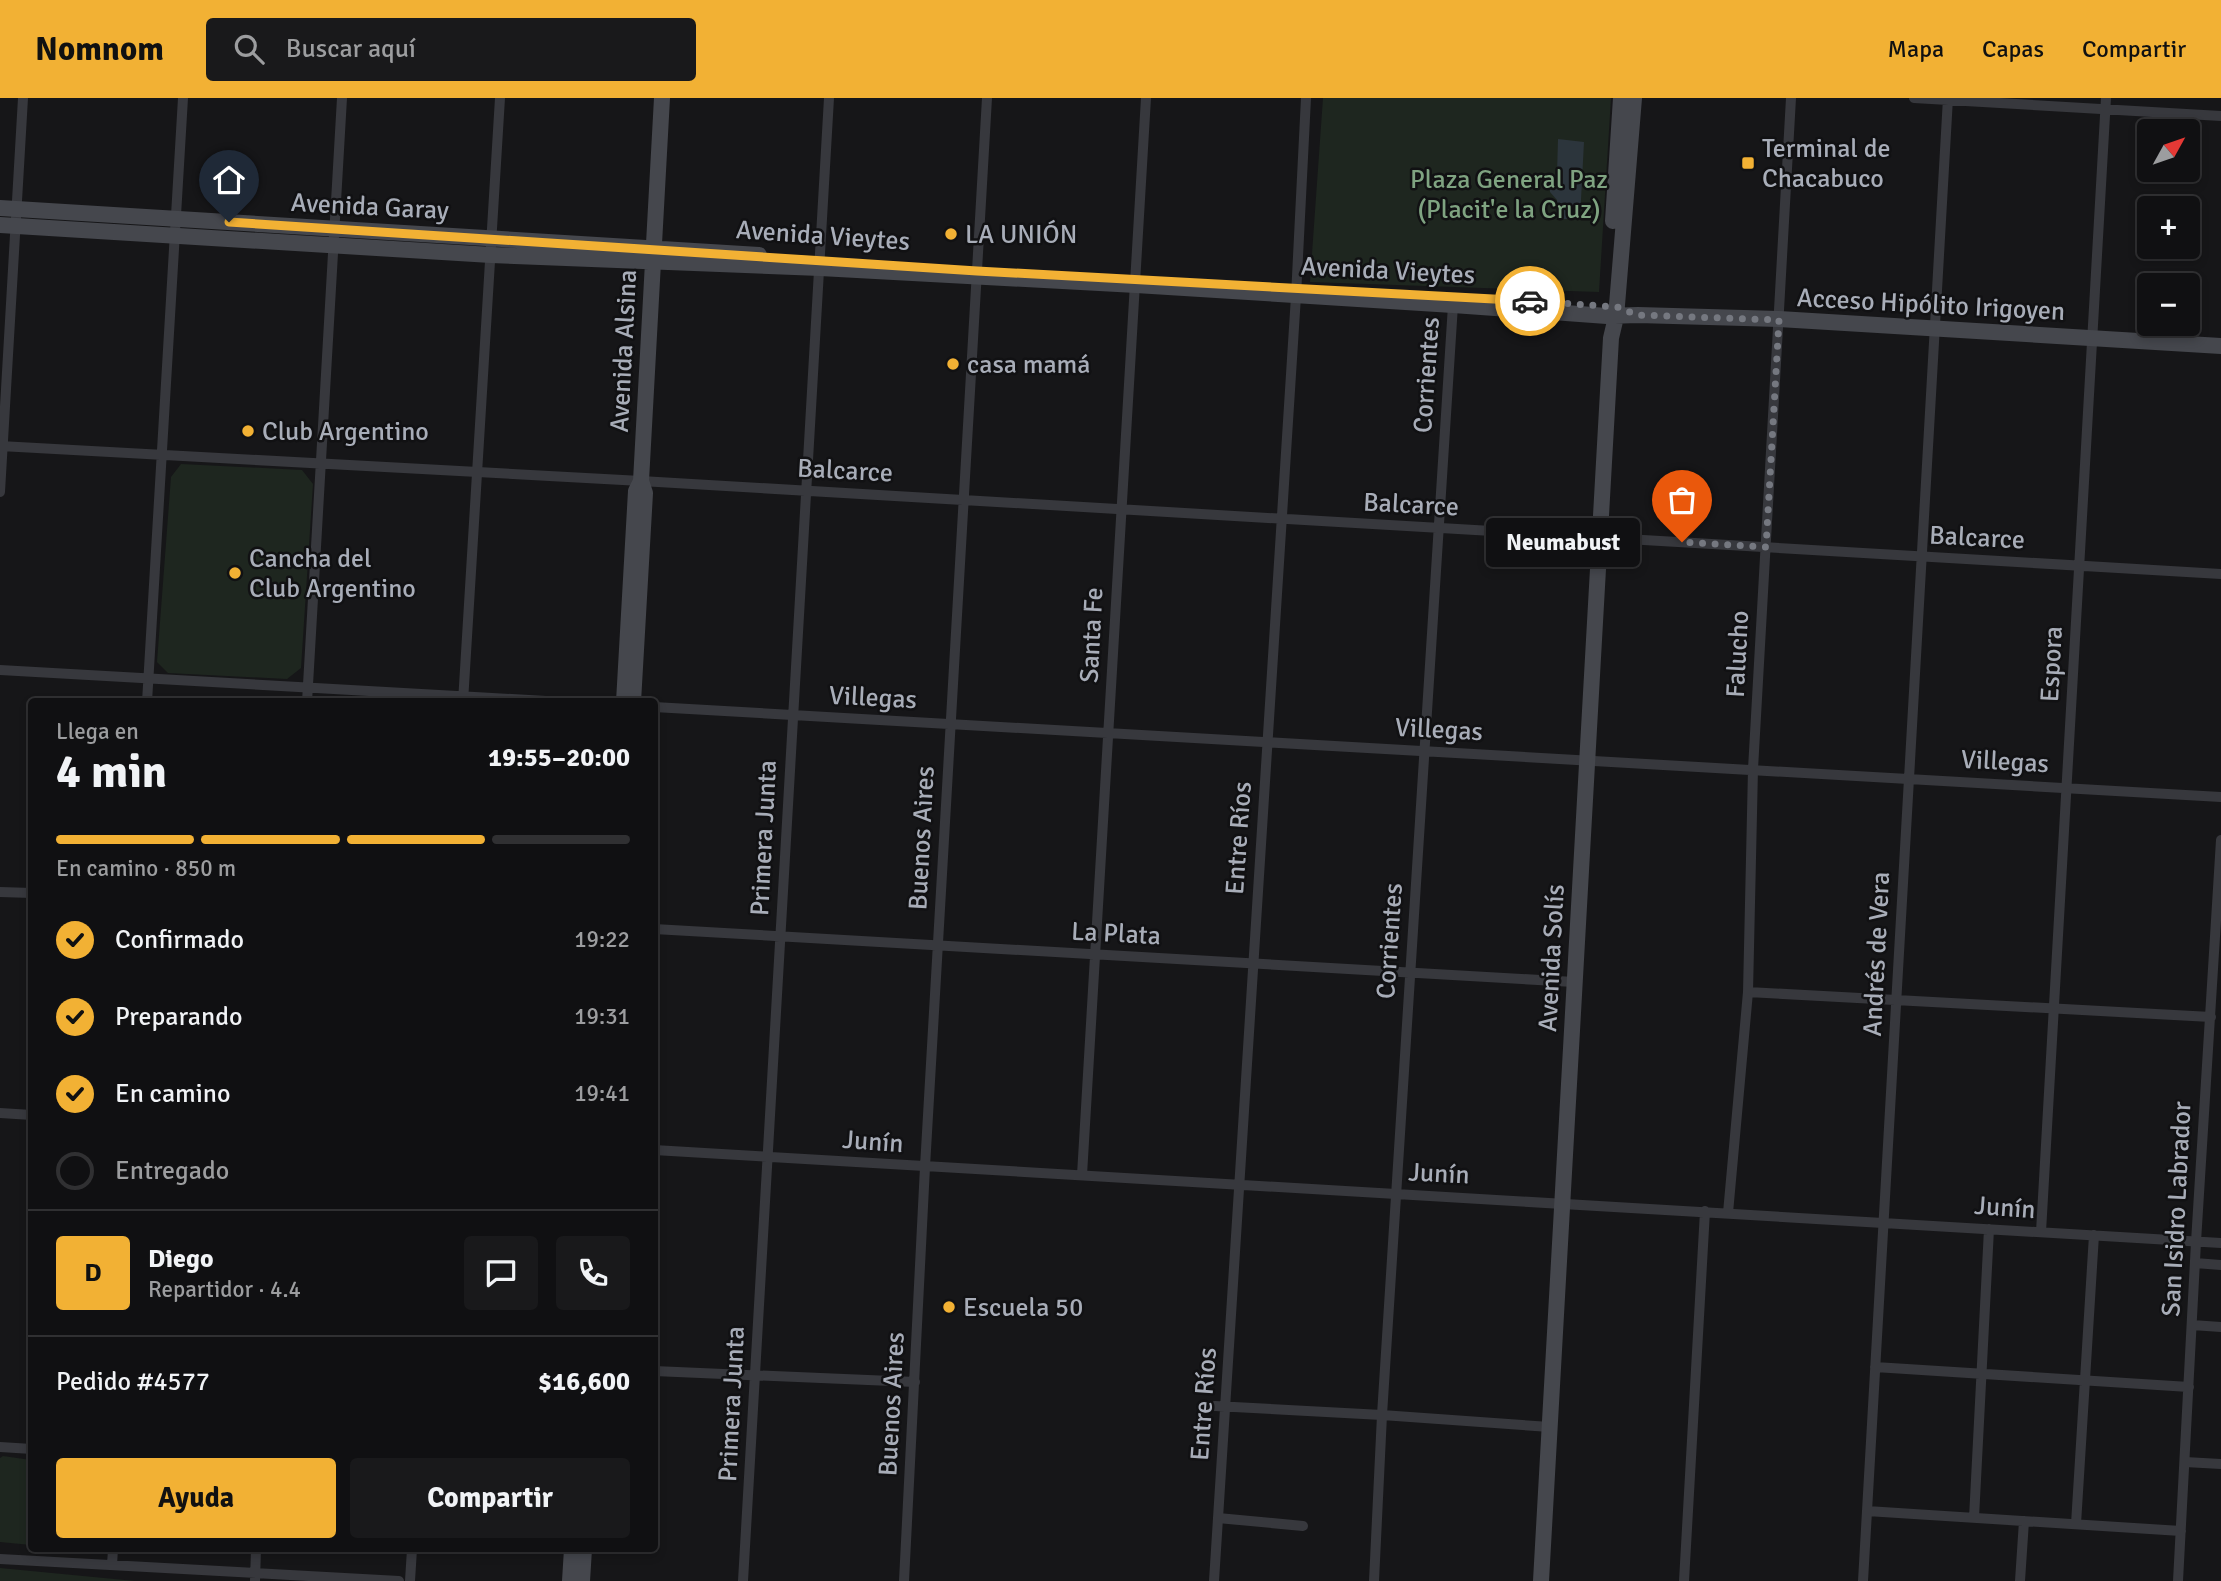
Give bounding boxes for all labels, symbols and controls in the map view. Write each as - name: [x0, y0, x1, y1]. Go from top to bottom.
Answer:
- search box: [206, 18, 696, 81]
- text: Nomnom: [35, 29, 164, 70]
- icon: search: [230, 30, 268, 68]
- text: Buscar aquí: [286, 33, 416, 65]
- text: Mapa: [1888, 34, 1944, 64]
- text: Capas: [1982, 34, 2044, 64]
- text: Compartir: [2082, 34, 2186, 64]
- north arrow: [2137, 119, 2200, 182]
- map controls: [2137, 119, 2200, 336]
- place label: Terminal de Chacabuco: [1762, 133, 1891, 195]
- pin: [199, 150, 259, 222]
- marker: Terminal de Chacabuco: [1740, 155, 1756, 171]
- icon: home: [210, 161, 248, 199]
- park label: Plaza General Paz (Placit'e la Cruz): [1410, 164, 1608, 226]
- street label: Avenida Garay: [290, 187, 450, 227]
- button: +: [2137, 196, 2200, 259]
- street label: Avenida Vieytes: [735, 214, 911, 258]
- place label: LA UNIÓN: [965, 219, 1077, 251]
- marker: LA UNIÓN: [943, 226, 959, 242]
- street label: Avenida Vieytes: [1300, 250, 1476, 292]
- courier: [1495, 266, 1565, 336]
- street label: Avenida Alsina: [604, 269, 644, 433]
- button: −: [2137, 273, 2200, 336]
- icon: car: [1511, 282, 1549, 320]
- street label: Acceso Hipólito Irigoyen: [1796, 282, 2066, 328]
- street label: Corrientes: [1407, 316, 1447, 434]
- place label: casa mamá: [967, 349, 1091, 381]
- marker: casa mamá: [945, 356, 961, 372]
- place label: Club Argentino: [262, 416, 429, 448]
- marker: Club Argentino: [240, 423, 256, 439]
- street label: Balcarce: [796, 453, 894, 489]
- pin: [1652, 470, 1712, 542]
- icon: bag: [1663, 481, 1701, 519]
- street label: Balcarce: [1362, 487, 1460, 523]
- callout: Neumabust: [1486, 518, 1640, 566]
- street label: Balcarce: [1928, 520, 2026, 556]
- text: Neumabust: [1506, 528, 1620, 557]
- place label: Cancha del Club Argentino: [249, 543, 416, 605]
- marker: Cancha del Club Argentino: [227, 565, 243, 581]
- street label: Santa Fe: [1074, 586, 1110, 684]
- street label: Falucho: [1720, 610, 1756, 698]
- street label: Espora: [2034, 625, 2070, 703]
- street label: Villegas: [828, 680, 918, 716]
- street label: Villegas: [1394, 712, 1484, 748]
- text: Llega en: [56, 717, 139, 746]
- text: 19:55–20:00: [488, 742, 630, 774]
- text: 4 min: [56, 744, 167, 800]
- street label: Villegas: [1960, 744, 2050, 780]
- street label: Primera Junta: [744, 759, 784, 917]
- street label: Buenos Aires: [902, 765, 942, 911]
- street label: Entre Ríos: [1219, 780, 1259, 896]
- text: En camino · 850 m: [56, 854, 236, 883]
- street label: Andrés de Vera: [1857, 871, 1897, 1037]
- street label: Corrientes: [1370, 882, 1410, 1000]
- street label: Avenida Solís: [1532, 883, 1572, 1033]
- street label: La Plata: [1070, 916, 1162, 952]
- icon: check: [56, 921, 94, 959]
- text: Confirmado: [115, 924, 244, 956]
- text: 19:22: [574, 925, 630, 954]
- icon: check: [56, 998, 94, 1036]
- text: Preparando: [115, 1001, 242, 1033]
- text: 19:31: [574, 1002, 630, 1031]
- icon: check: [56, 1075, 94, 1113]
- text: En camino: [115, 1078, 231, 1110]
- text: 19:41: [574, 1079, 630, 1108]
- street label: San Isidro Labrador: [2155, 1100, 2199, 1317]
- street label: Junín: [841, 1124, 905, 1160]
- text: Entregado: [115, 1155, 229, 1187]
- street label: Junín: [1408, 1156, 1470, 1192]
- street label: Junín: [1973, 1190, 2037, 1226]
- button: chat: [464, 1236, 538, 1310]
- button: phone: [556, 1236, 630, 1310]
- text: Diego: [148, 1243, 214, 1275]
- text: D: [84, 1257, 102, 1289]
- text: Repartidor · 4.4: [148, 1275, 301, 1304]
- place label: Escuela 50: [963, 1292, 1083, 1324]
- marker: Escuela 50: [941, 1299, 957, 1315]
- street label: Primera Junta: [712, 1325, 752, 1483]
- street label: Buenos Aires: [872, 1331, 912, 1477]
- street label: Entre Ríos: [1184, 1346, 1224, 1462]
- text: Pedido #4577: [56, 1366, 210, 1398]
- text: $16,600: [538, 1366, 630, 1398]
- button: Ayuda: [56, 1458, 336, 1538]
- button: Compartir: [350, 1458, 630, 1538]

